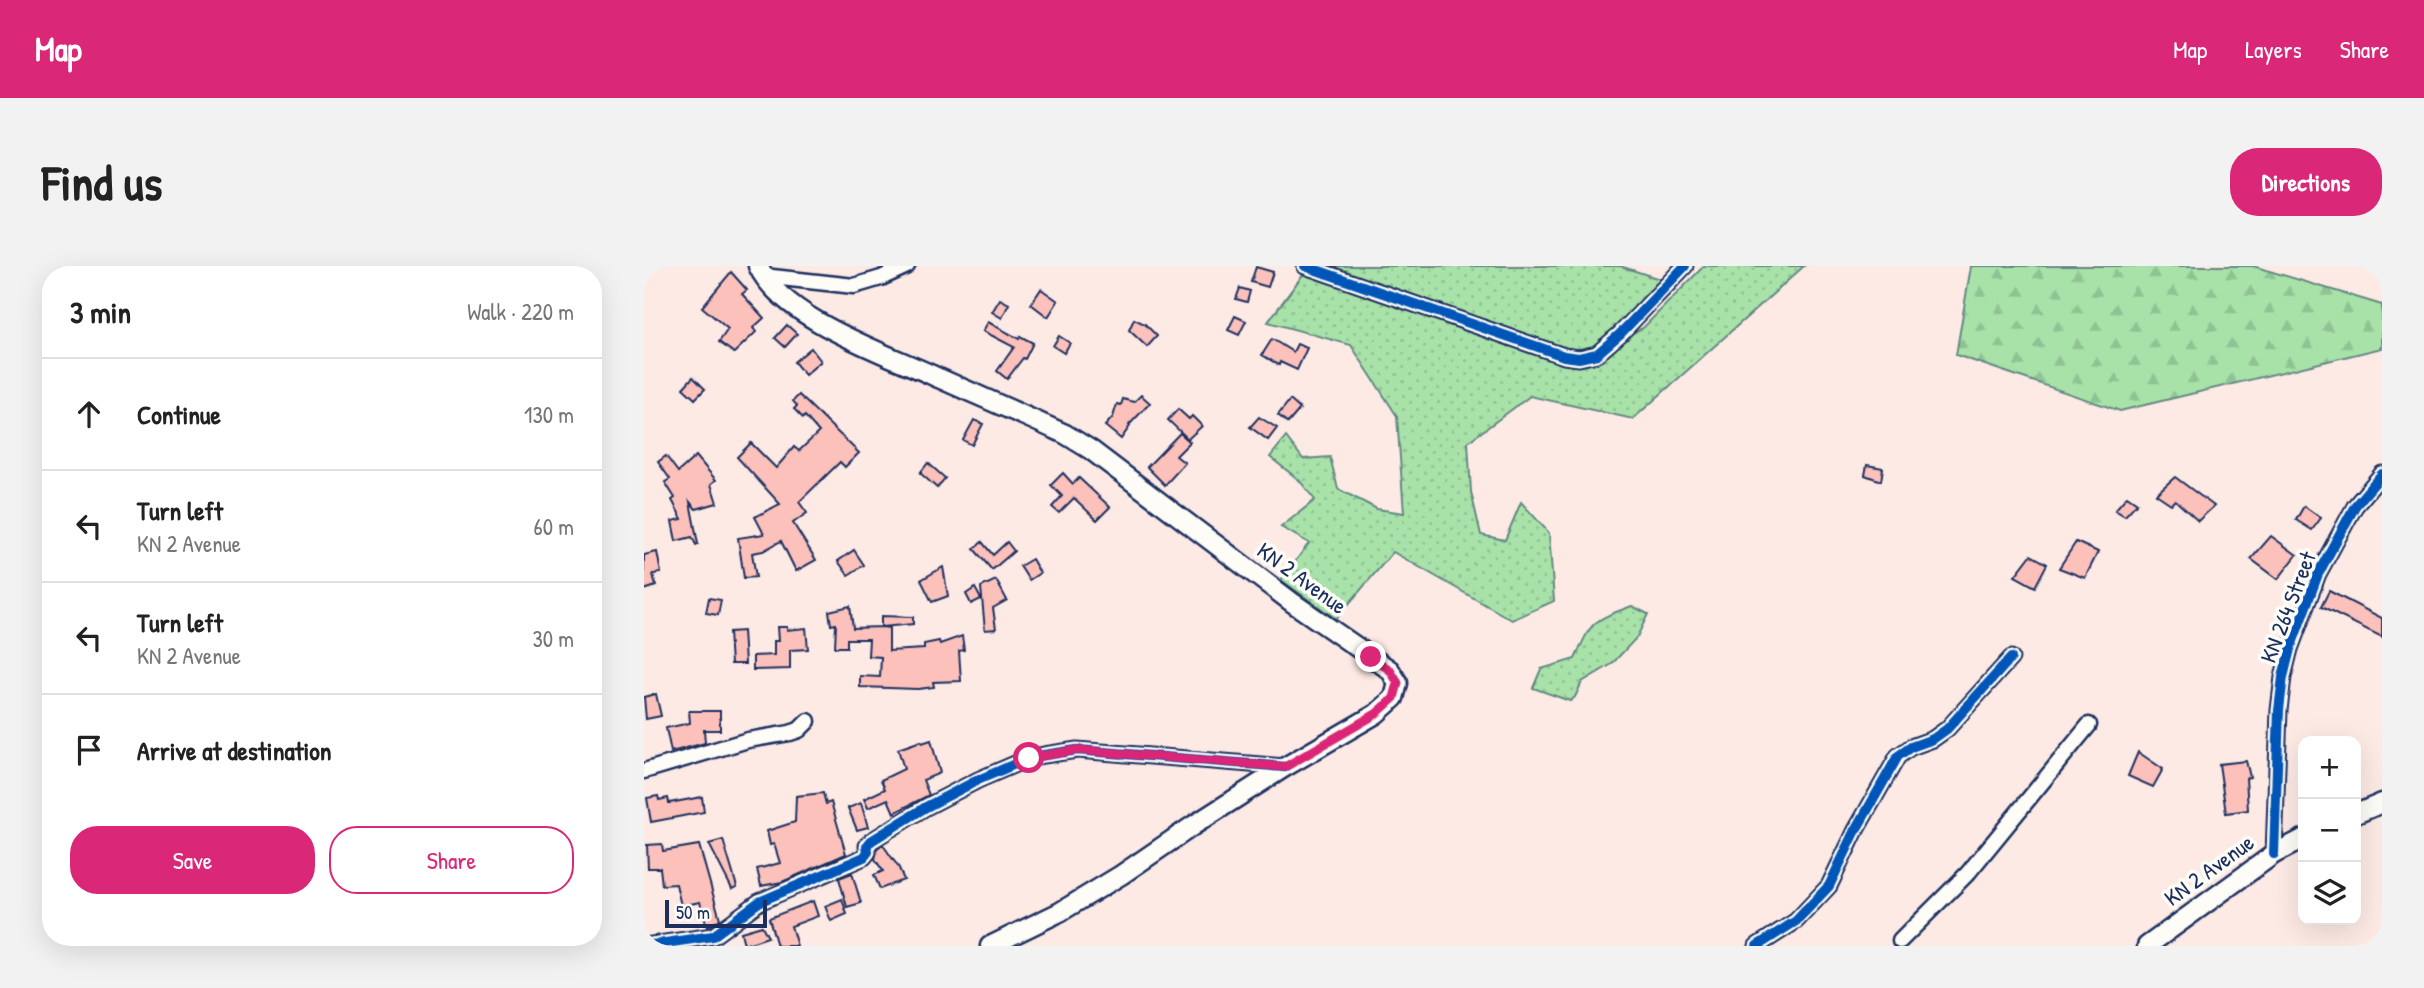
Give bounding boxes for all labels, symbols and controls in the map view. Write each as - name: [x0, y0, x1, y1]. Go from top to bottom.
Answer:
- text: Map: [35, 27, 82, 71]
- text: Map: [2173, 33, 2207, 65]
- text: Layers: [2245, 33, 2302, 65]
- text: Share: [2340, 33, 2389, 65]
- button: Directions: [2230, 148, 2382, 216]
- text: Find us: [42, 149, 162, 215]
- text: 3 min: [70, 292, 131, 332]
- text: Walk · 220 m: [467, 296, 574, 327]
- icon: ahead: [70, 395, 108, 433]
- text: Continue: [137, 397, 221, 432]
- text: 130 m: [524, 399, 574, 430]
- text: Turn left: [137, 493, 223, 528]
- icon: left: [70, 507, 108, 545]
- text: 60 m: [534, 511, 574, 542]
- text: KN 2 Avenue: [137, 528, 241, 559]
- street label: KN 2 Avenue: [1251, 535, 1353, 621]
- street label: KN 264 Street: [2252, 546, 2323, 667]
- text: Turn left: [137, 605, 223, 640]
- icon: left: [70, 619, 108, 657]
- text: 30 m: [532, 623, 574, 654]
- text: KN 2 Avenue: [137, 640, 241, 671]
- route end: [1355, 641, 1386, 672]
- icon: arrive: [70, 731, 108, 769]
- text: Arrive at destination: [137, 733, 332, 768]
- map controls: [2298, 736, 2361, 925]
- button: +: [2298, 736, 2361, 799]
- route start: [1013, 742, 1044, 773]
- button: −: [2298, 799, 2361, 862]
- button: Save: [70, 826, 315, 894]
- button: Share: [329, 826, 574, 894]
- street label: KN 2 Avenue: [2158, 827, 2260, 913]
- button: layers: [2298, 862, 2361, 925]
- scale bar: [665, 897, 766, 929]
- text: 50 m: [676, 899, 710, 925]

